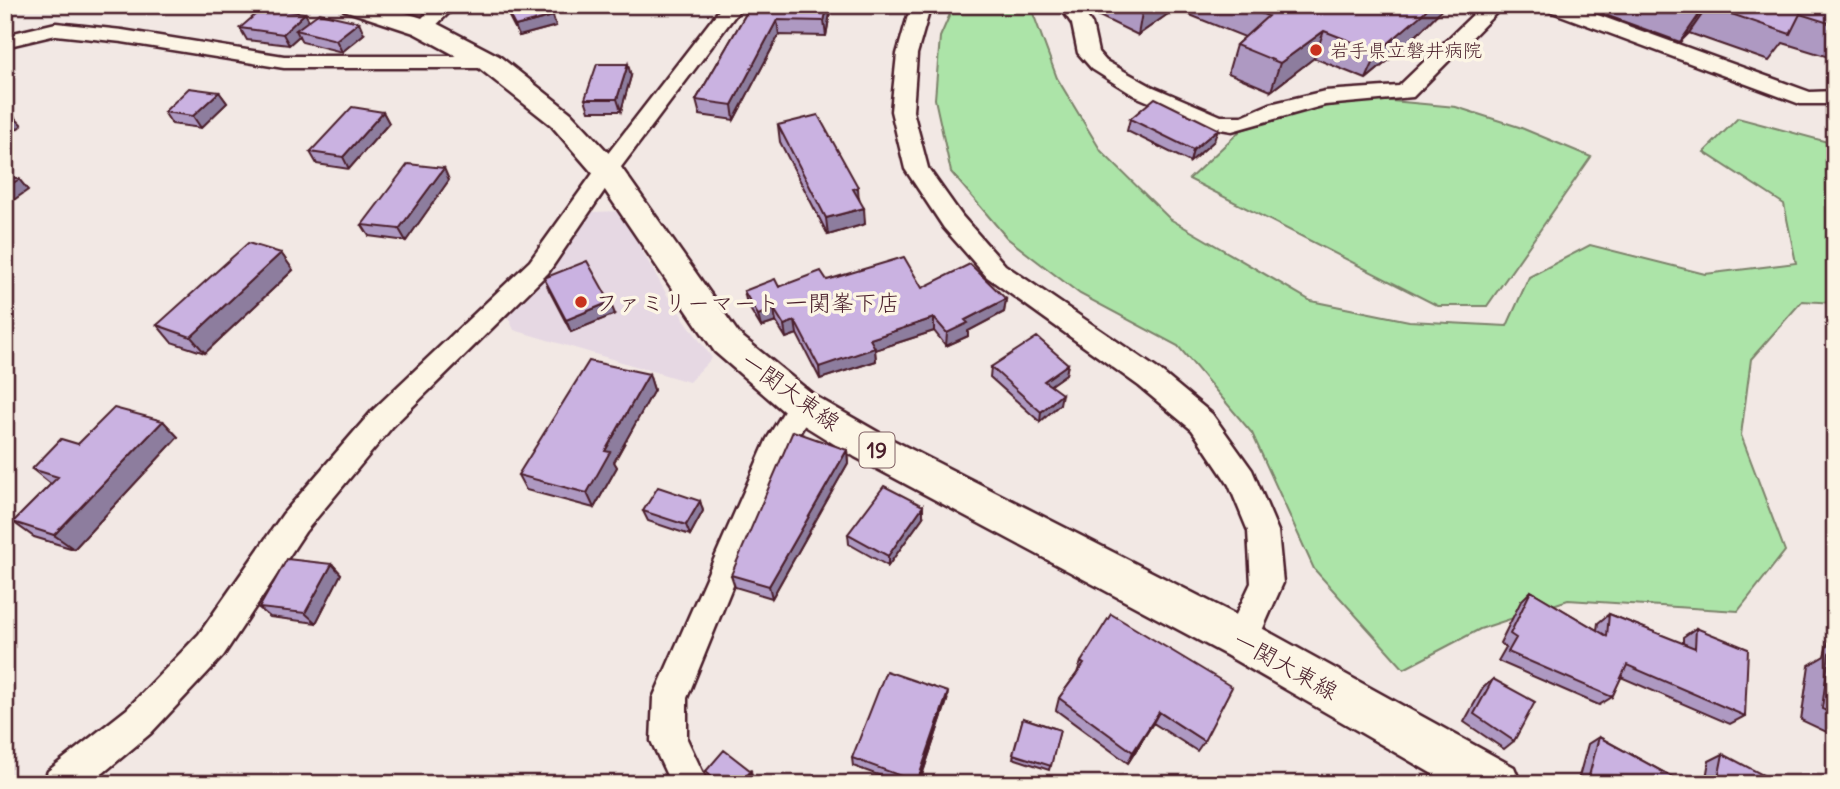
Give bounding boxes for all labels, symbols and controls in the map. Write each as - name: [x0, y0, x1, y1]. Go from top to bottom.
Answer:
- place label: 岩手県立磐井病院: [1330, 38, 1482, 62]
- marker: 岩手県立磐井病院: [1308, 42, 1324, 58]
- place label: ファミリーマート 一関峯下店: [595, 288, 900, 317]
- marker: ファミリーマート 一関峯下店: [573, 294, 589, 310]
- street label: 一関大東線: [736, 345, 846, 437]
- road number: 19: [860, 433, 894, 468]
- street label: 一関大東線: [1229, 624, 1343, 706]

